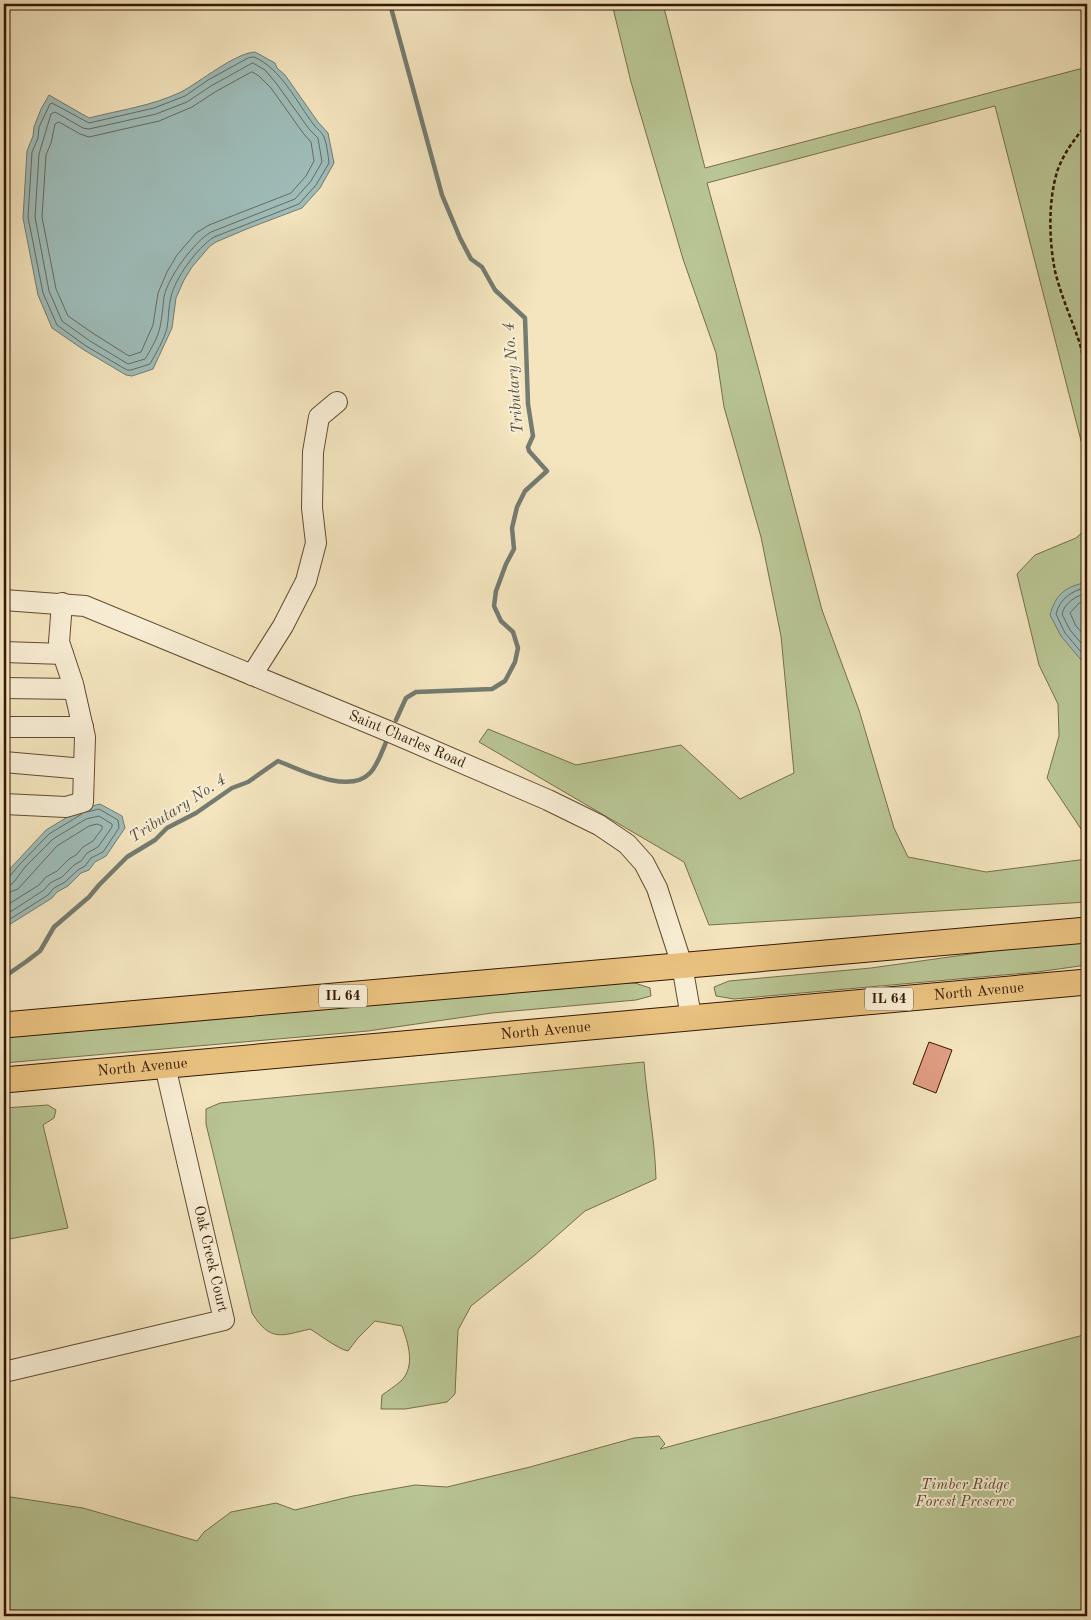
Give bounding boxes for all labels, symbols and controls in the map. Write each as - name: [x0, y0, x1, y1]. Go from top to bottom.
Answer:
- water label: Tributary No. 4: [501, 322, 527, 434]
- street label: Saint Charles Road: [347, 708, 468, 771]
- water label: Tributary No. 4: [127, 772, 229, 846]
- street label: North Avenue: [933, 980, 1025, 1003]
- road number: IL 64: [319, 984, 367, 1008]
- road number: IL 64: [865, 988, 913, 1011]
- street label: North Avenue: [500, 1019, 592, 1043]
- street label: North Avenue: [97, 1056, 188, 1079]
- street label: Oak Creek Court: [190, 1204, 230, 1314]
- park label: Timber Ridge Forest Preserve: [914, 1478, 1015, 1510]

